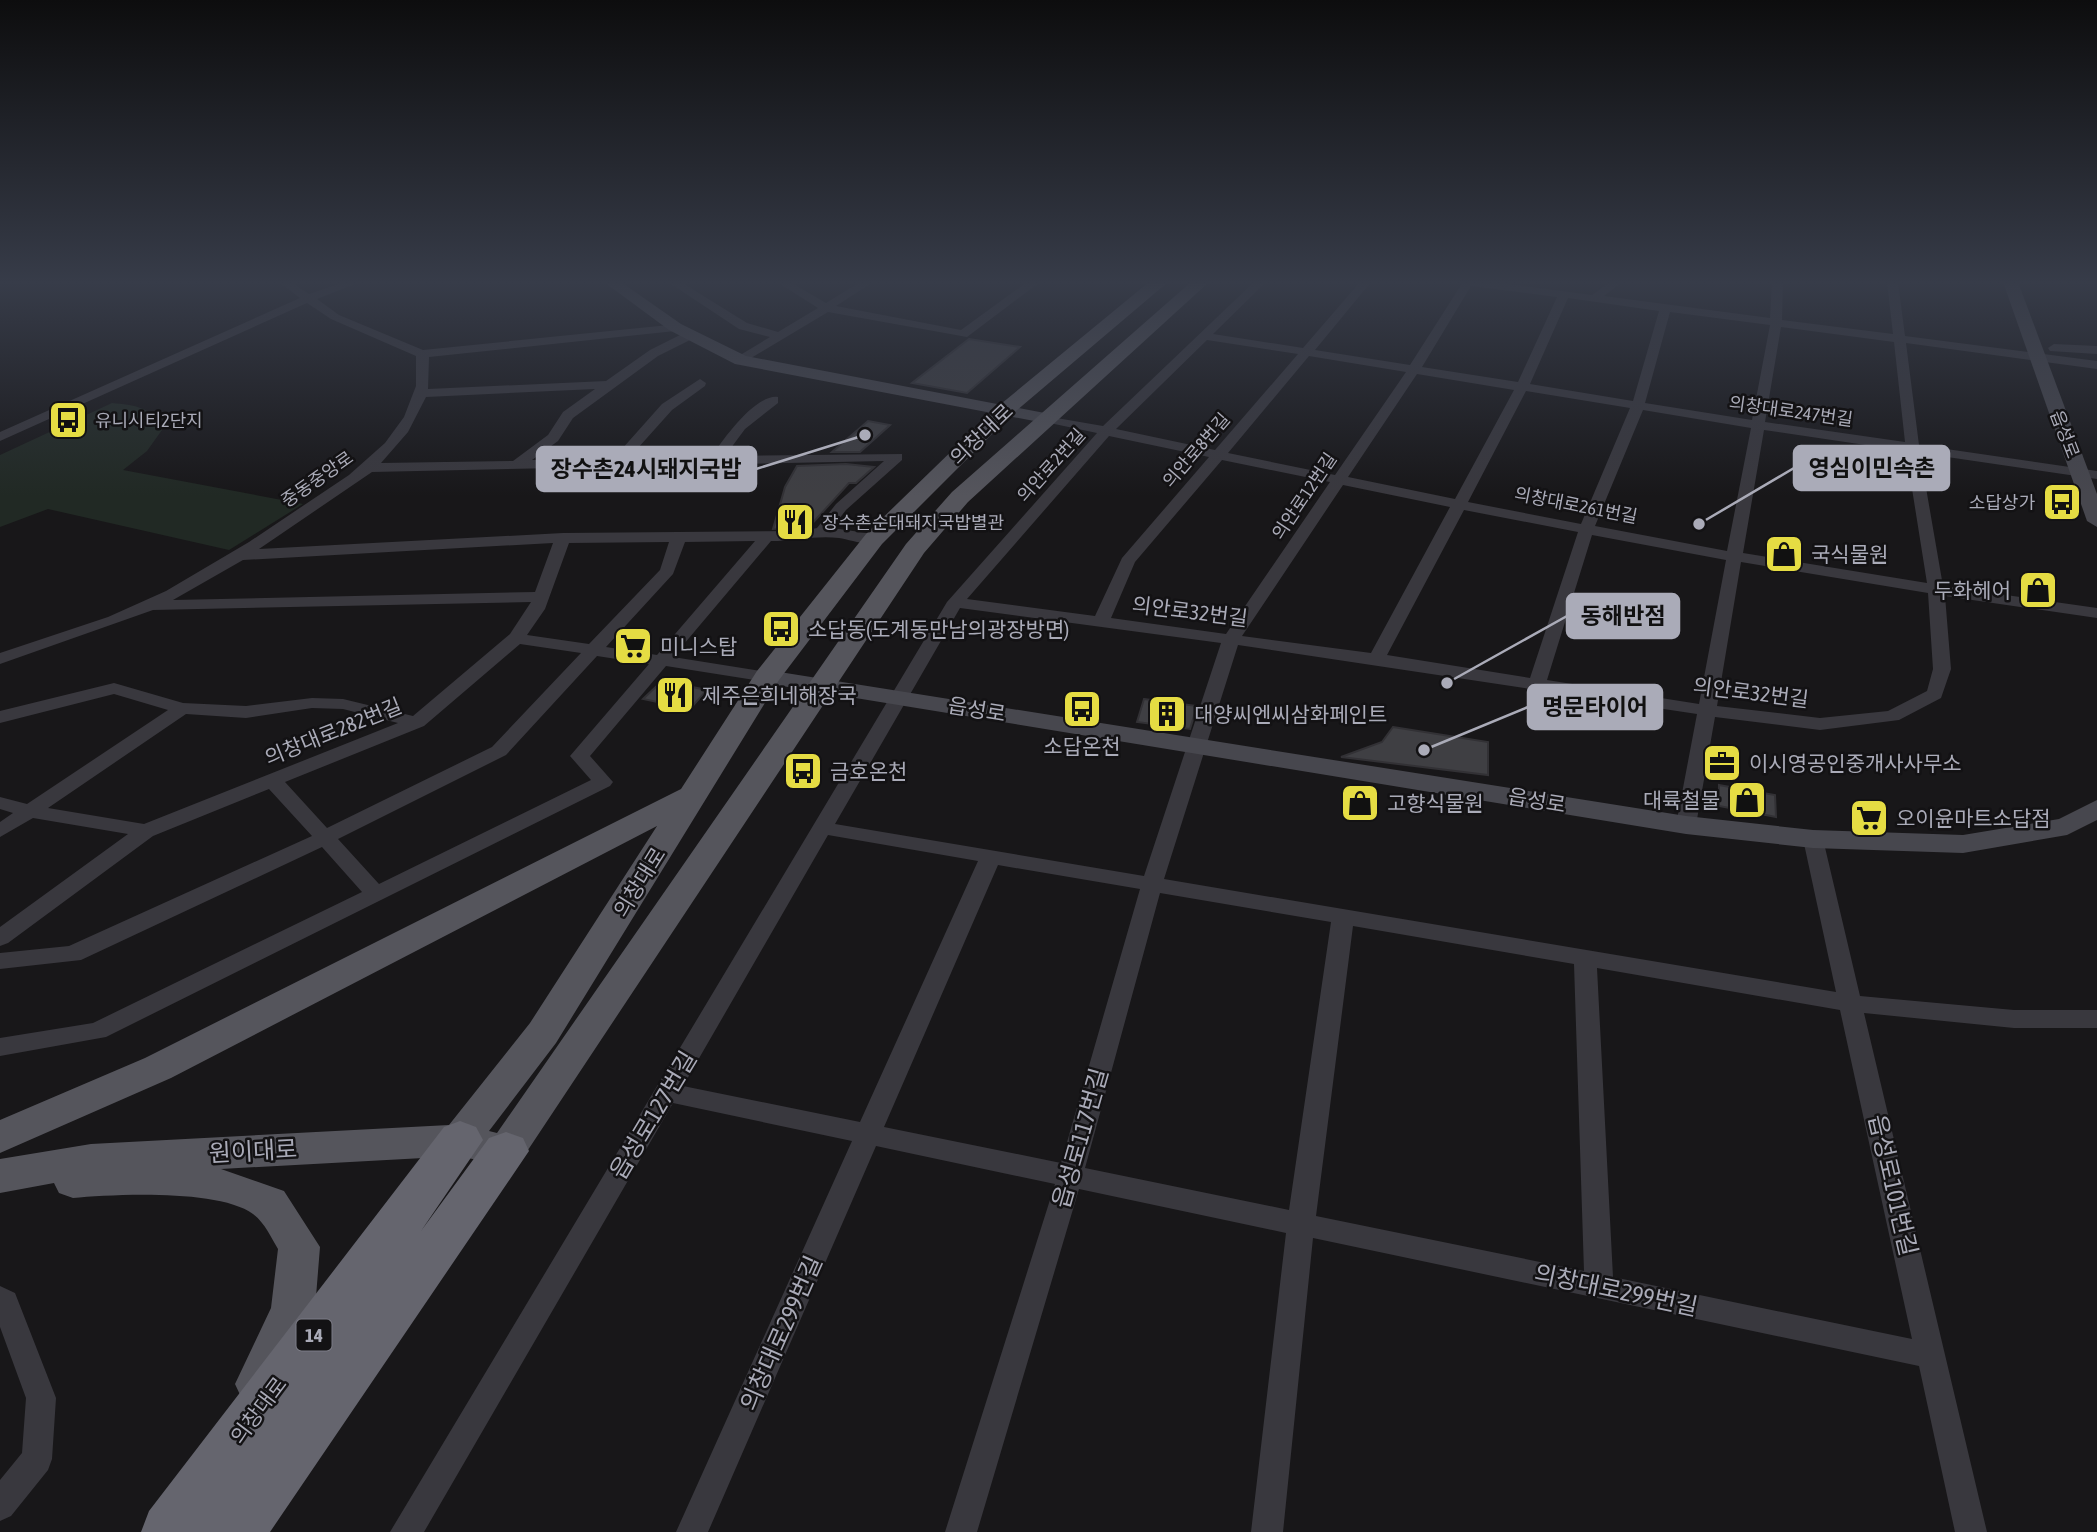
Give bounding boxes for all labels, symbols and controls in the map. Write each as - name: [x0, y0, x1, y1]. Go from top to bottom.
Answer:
- street label: 의창대로247번길: [1728, 392, 1854, 430]
- bus stop icon: 유니시티2단지: [47, 399, 89, 441]
- street label: 의창대로: [945, 399, 1017, 469]
- street label: 읍성로: [2046, 407, 2084, 461]
- street label: 의안로8번길: [1158, 409, 1234, 491]
- place label: 유니시티2단지: [95, 410, 203, 431]
- street label: 의안로2번길: [1013, 424, 1089, 506]
- callout: 영심이민속촌: [1794, 446, 1949, 490]
- street label: 중동중앙로: [277, 447, 357, 511]
- callout: 장수촌24시돼지국밥: [537, 447, 756, 491]
- street label: 의안로12번길: [1267, 449, 1341, 543]
- text: 영심이민속촌: [1809, 455, 1935, 481]
- text: 장수촌24시돼지국밥: [551, 456, 741, 482]
- bus stop icon: 소답상가: [2041, 481, 2083, 523]
- street label: 의창대로261번길: [1513, 483, 1639, 527]
- place label: 소답상가: [1969, 492, 2035, 513]
- restaurant icon: 장수촌순대돼지국밥별관: [774, 501, 816, 543]
- place label: 장수촌순대돼지국밥별관: [822, 512, 1005, 533]
- shop icon: 국식물원: [1763, 533, 1805, 575]
- place label: 국식물원: [1811, 542, 1888, 566]
- shop icon: 두화헤어: [2017, 569, 2059, 611]
- place label: 두화헤어: [1934, 578, 2011, 602]
- street label: 의안로32번길: [1131, 592, 1249, 630]
- callout: 동해반점: [1567, 594, 1679, 638]
- text: 동해반점: [1581, 603, 1665, 629]
- bus stop icon: 소답동(도계동만남의광장방면): [760, 608, 802, 650]
- place label: 소답동(도계동만남의광장방면): [808, 617, 1069, 641]
- supermarket icon: 미니스탑: [612, 625, 654, 667]
- place label: 미니스탑: [660, 634, 737, 658]
- street label: 의안로32번길: [1692, 673, 1810, 711]
- restaurant icon: 제주은희네해장국: [654, 674, 696, 716]
- place label: 제주은희네해장국: [702, 683, 857, 707]
- callout: 명문타이어: [1528, 685, 1662, 729]
- bus stop icon: 소답온천: [1061, 688, 1103, 730]
- street label: 의창대로282번길: [261, 693, 405, 769]
- street label: 읍성로: [946, 693, 1008, 725]
- building icon: 대양씨엔씨삼화페인트: [1146, 693, 1188, 735]
- text: 명문타이어: [1542, 694, 1648, 720]
- place label: 대양씨엔씨삼화페인트: [1194, 702, 1387, 726]
- place label: 소답온천: [1043, 734, 1121, 758]
- office icon: 이시영공인중개사사무소: [1701, 742, 1743, 784]
- bus stop icon: 금호온천: [782, 750, 824, 792]
- place label: 이시영공인중개사사무소: [1749, 751, 1962, 775]
- place label: 금호온천: [830, 759, 907, 783]
- shop icon: 대륙철물: [1726, 779, 1768, 821]
- shop icon: 고향식물원: [1339, 782, 1381, 824]
- street label: 읍성로: [1506, 784, 1568, 816]
- place label: 대륙철물: [1643, 788, 1720, 812]
- place label: 고향식물원: [1387, 791, 1484, 815]
- supermarket icon: 오이윤마트소답점: [1848, 797, 1890, 839]
- place label: 오이윤마트소답점: [1896, 806, 2051, 830]
- street label: 의창대로: [608, 843, 670, 921]
- street label: 읍성로127번길: [604, 1046, 702, 1184]
- street label: 읍성로117번길: [1047, 1065, 1113, 1211]
- street label: 읍성로101번길: [1864, 1112, 1922, 1258]
- street label: 원이대로: [208, 1135, 298, 1167]
- street label: 의창대로299번길: [735, 1252, 827, 1414]
- street label: 의창대로299번길: [1532, 1260, 1700, 1320]
- road number: 14: [296, 1320, 332, 1350]
- street label: 의창대로: [225, 1372, 291, 1448]

